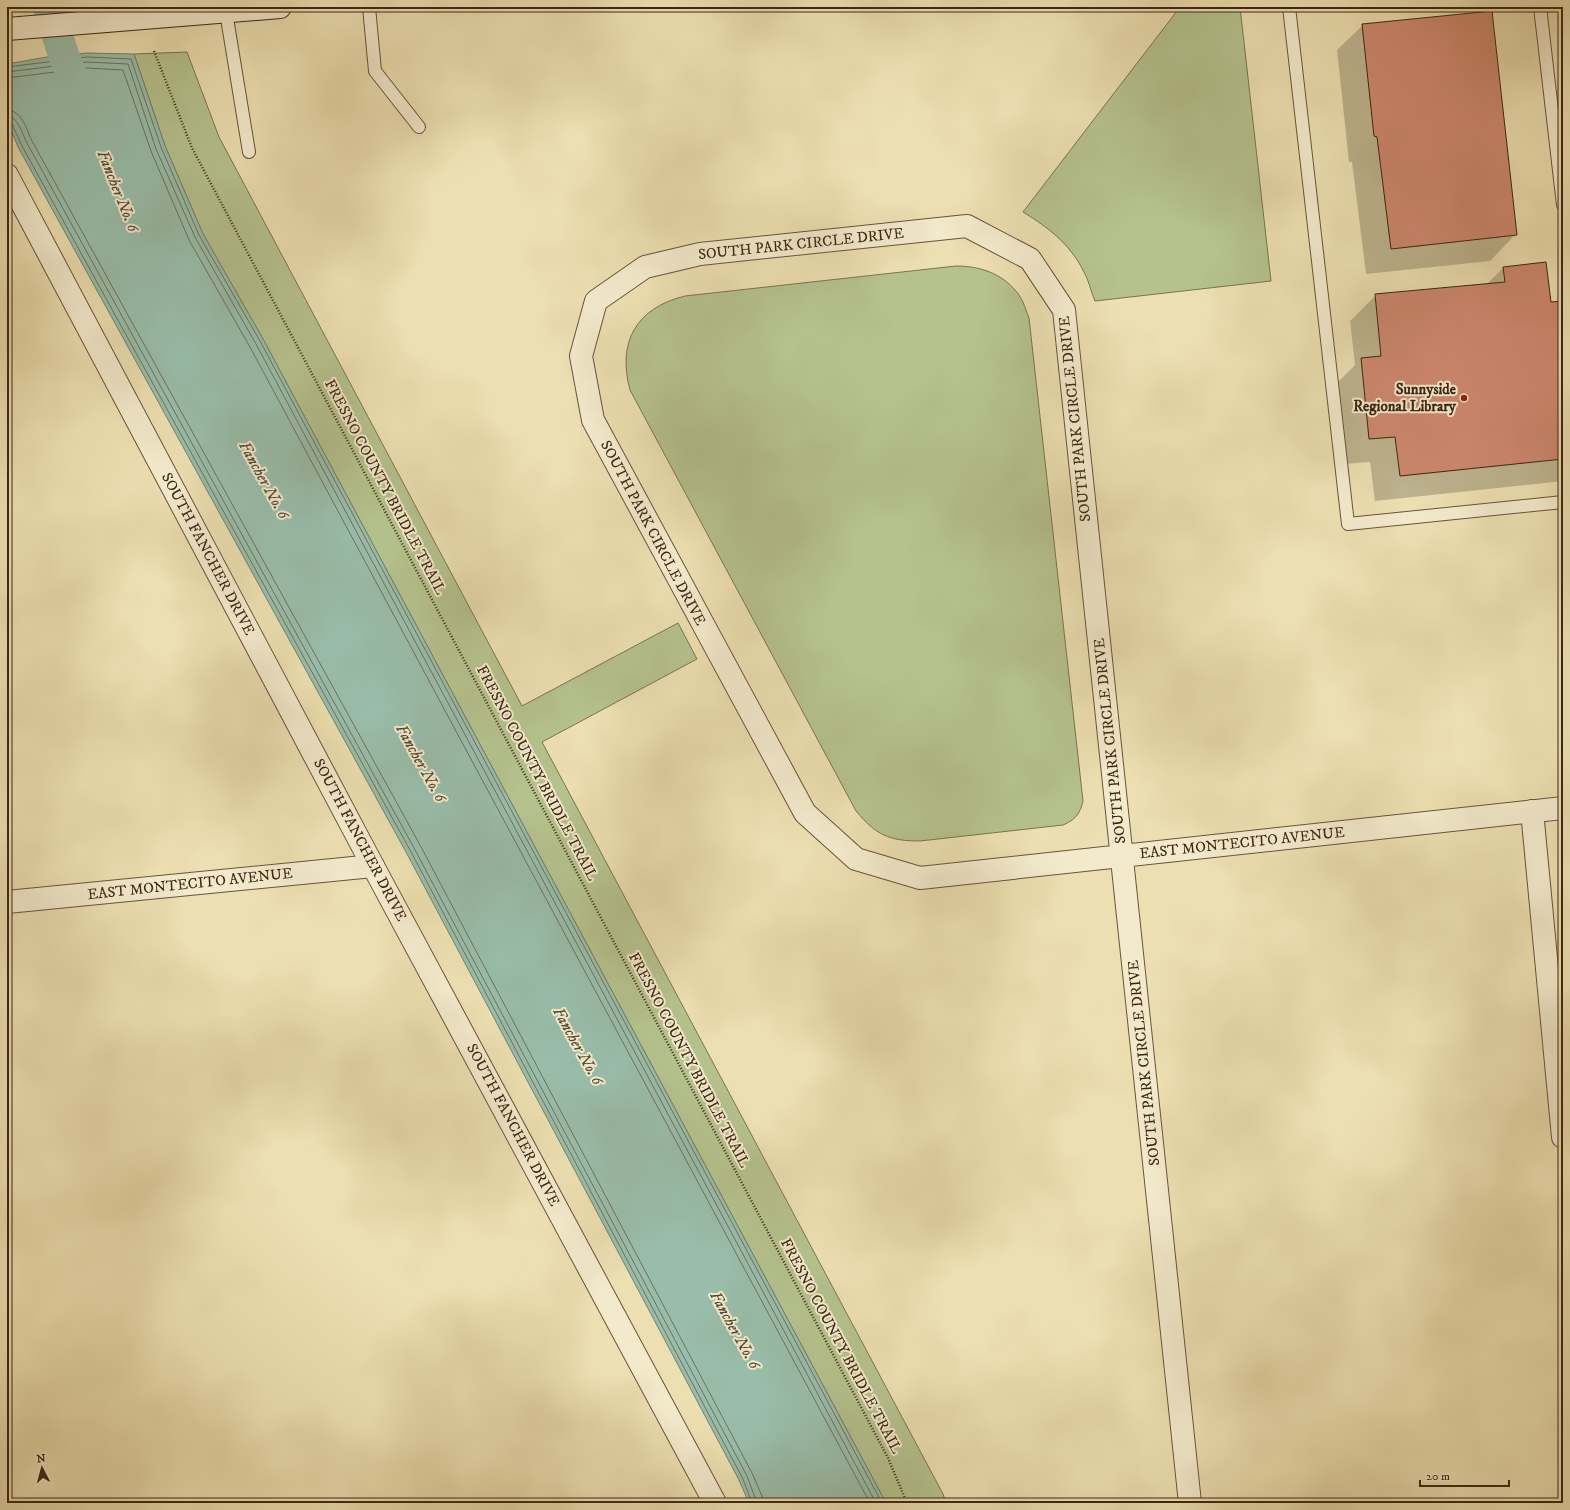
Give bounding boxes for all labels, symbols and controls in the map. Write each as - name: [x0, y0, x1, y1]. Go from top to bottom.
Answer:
- water label: Fancher No. 6: [93, 147, 144, 236]
- street label: SOUTH PARK CIRCLE DRIVE: [697, 224, 905, 264]
- street label: SOUTH PARK CIRCLE DRIVE: [1055, 315, 1095, 523]
- street label: FRESNO COUNTY BRIDLE TRAIL: [320, 376, 450, 598]
- place label: Sunnyside Regional Library: [1353, 380, 1457, 416]
- marker: Sunnyside Regional Library: [1459, 393, 1469, 403]
- water label: Fancher No. 6: [234, 437, 294, 524]
- street label: SOUTH PARK CIRCLE DRIVE: [596, 437, 710, 629]
- street label: SOUTH FANCHER DRIVE: [157, 469, 259, 639]
- street label: SOUTH PARK CIRCLE DRIVE: [1090, 637, 1130, 845]
- street label: FRESNO COUNTY BRIDLE TRAIL: [472, 662, 602, 884]
- water label: Fancher No. 6: [391, 720, 451, 807]
- street label: SOUTH FANCHER DRIVE: [309, 755, 411, 925]
- street label: EAST MONTECITO AVENUE: [1139, 823, 1346, 863]
- street label: EAST MONTECITO AVENUE: [87, 864, 294, 904]
- street label: FRESNO COUNTY BRIDLE TRAIL: [624, 949, 754, 1171]
- street label: SOUTH PARK CIRCLE DRIVE: [1124, 959, 1164, 1167]
- water label: Fancher No. 6: [548, 1003, 608, 1090]
- street label: SOUTH FANCHER DRIVE: [462, 1040, 564, 1210]
- street label: FRESNO COUNTY BRIDLE TRAIL: [776, 1235, 906, 1457]
- water label: Fancher No. 6: [705, 1287, 765, 1374]
- north arrow: [22, 1448, 62, 1488]
- text: N: [36, 1452, 46, 1466]
- scale bar: [1420, 1462, 1509, 1488]
- text: 20 m: [1426, 1469, 1450, 1484]

